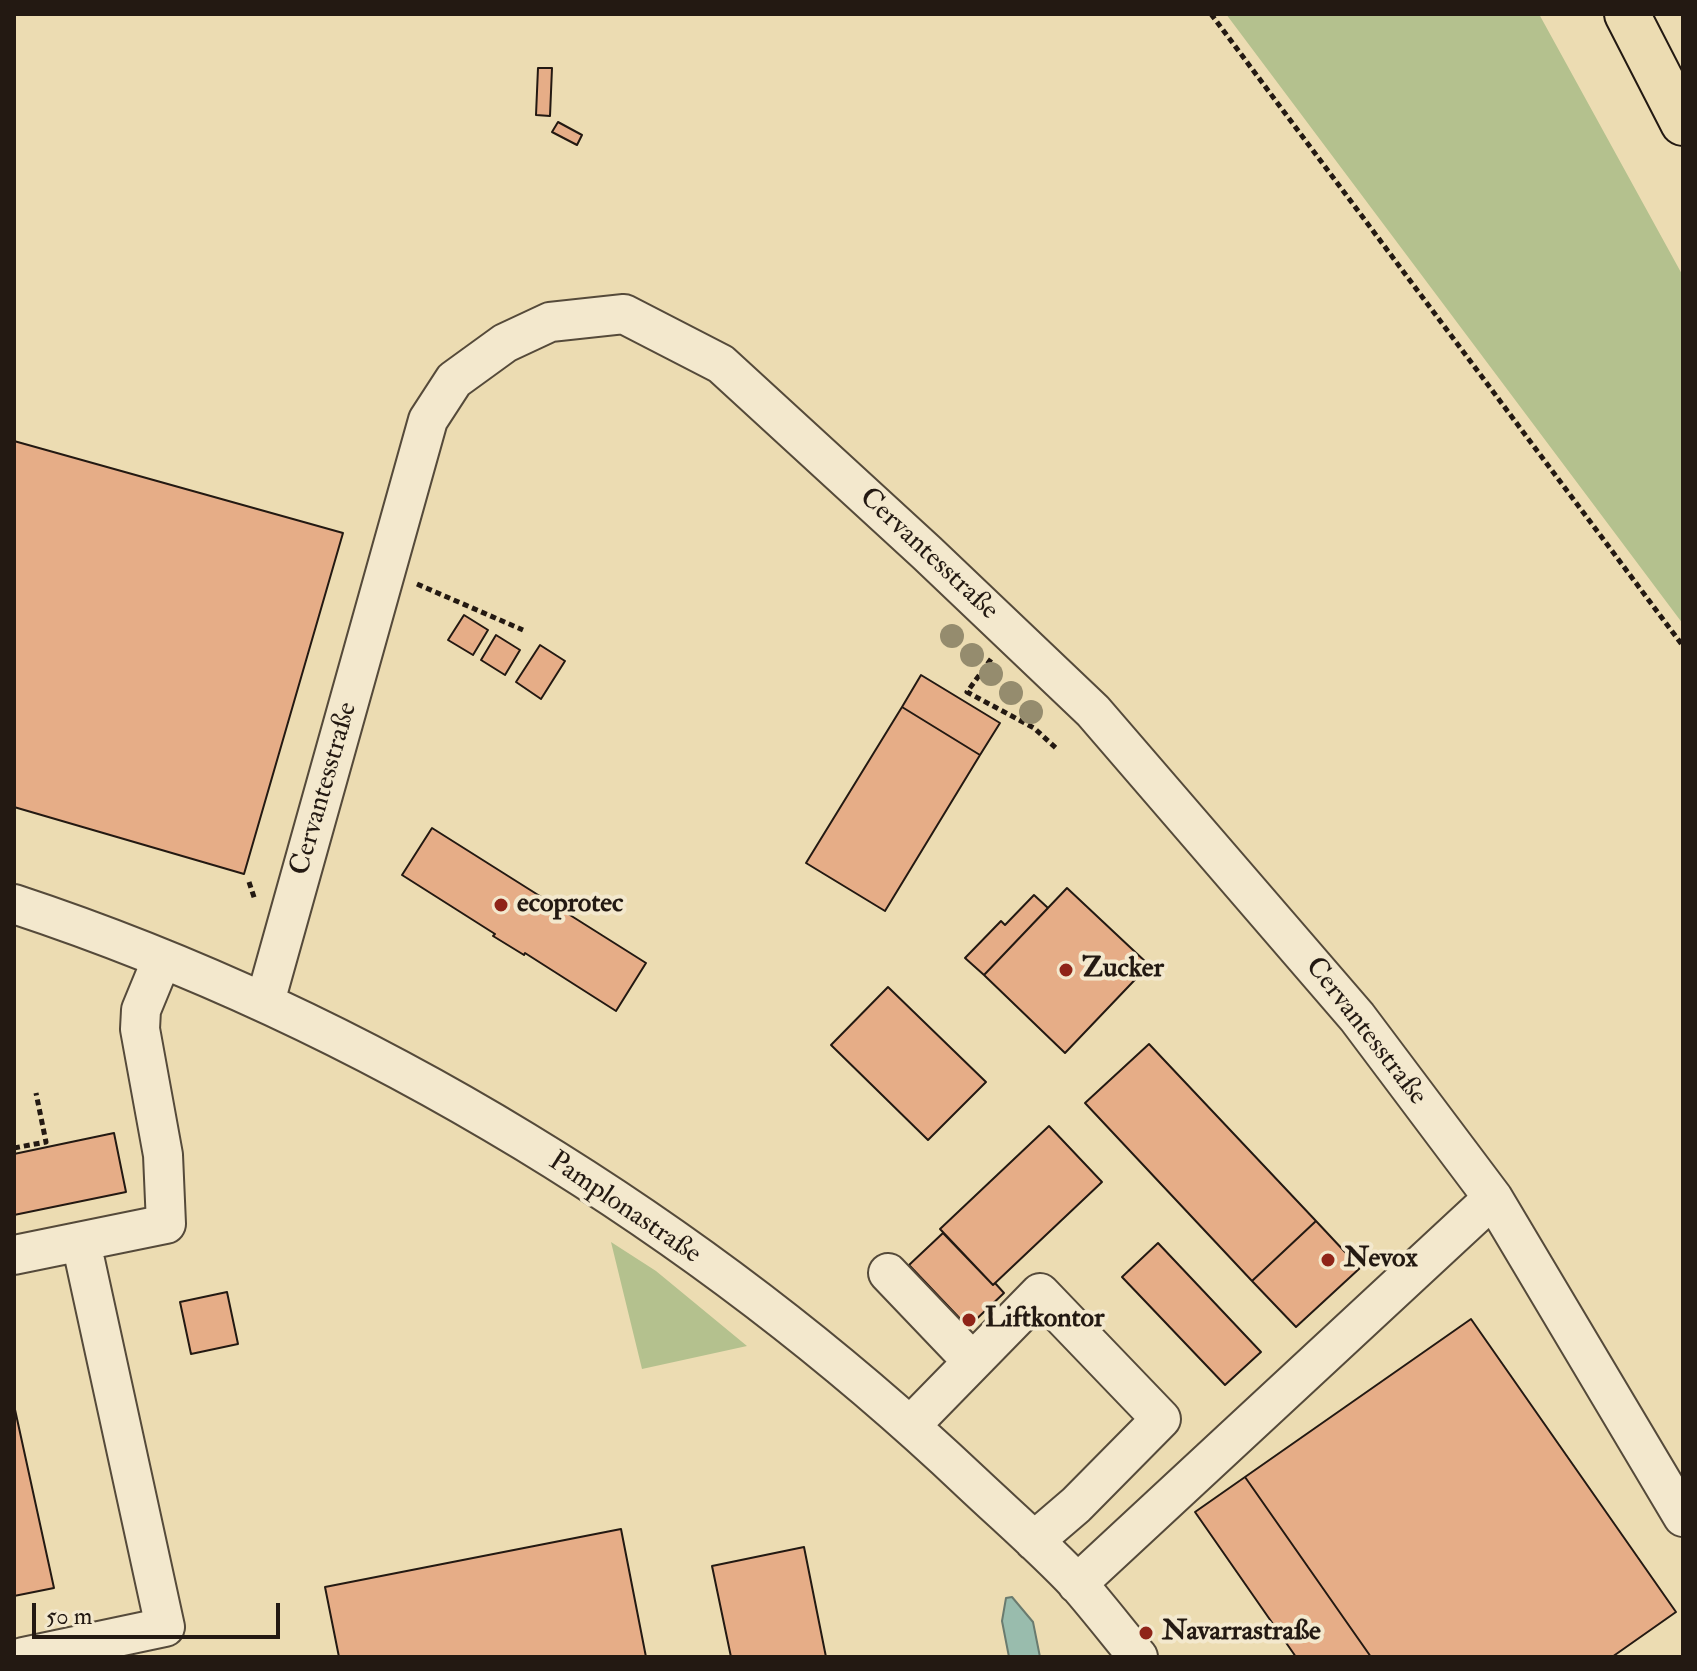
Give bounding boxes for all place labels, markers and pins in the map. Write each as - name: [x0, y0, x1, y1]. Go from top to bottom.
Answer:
- place label: ecoprotec: [517, 888, 623, 922]
- marker: ecoprotec: [492, 896, 510, 914]
- place label: Zucker: [1082, 953, 1164, 987]
- marker: Zucker: [1057, 961, 1075, 979]
- place label: Nevox: [1344, 1243, 1418, 1277]
- marker: Nevox: [1319, 1251, 1337, 1269]
- place label: Liftkontor: [985, 1303, 1104, 1337]
- marker: Liftkontor: [960, 1311, 978, 1329]
- place label: Navarrastraße: [1162, 1616, 1321, 1650]
- marker: Navarrastraße: [1137, 1624, 1155, 1642]

